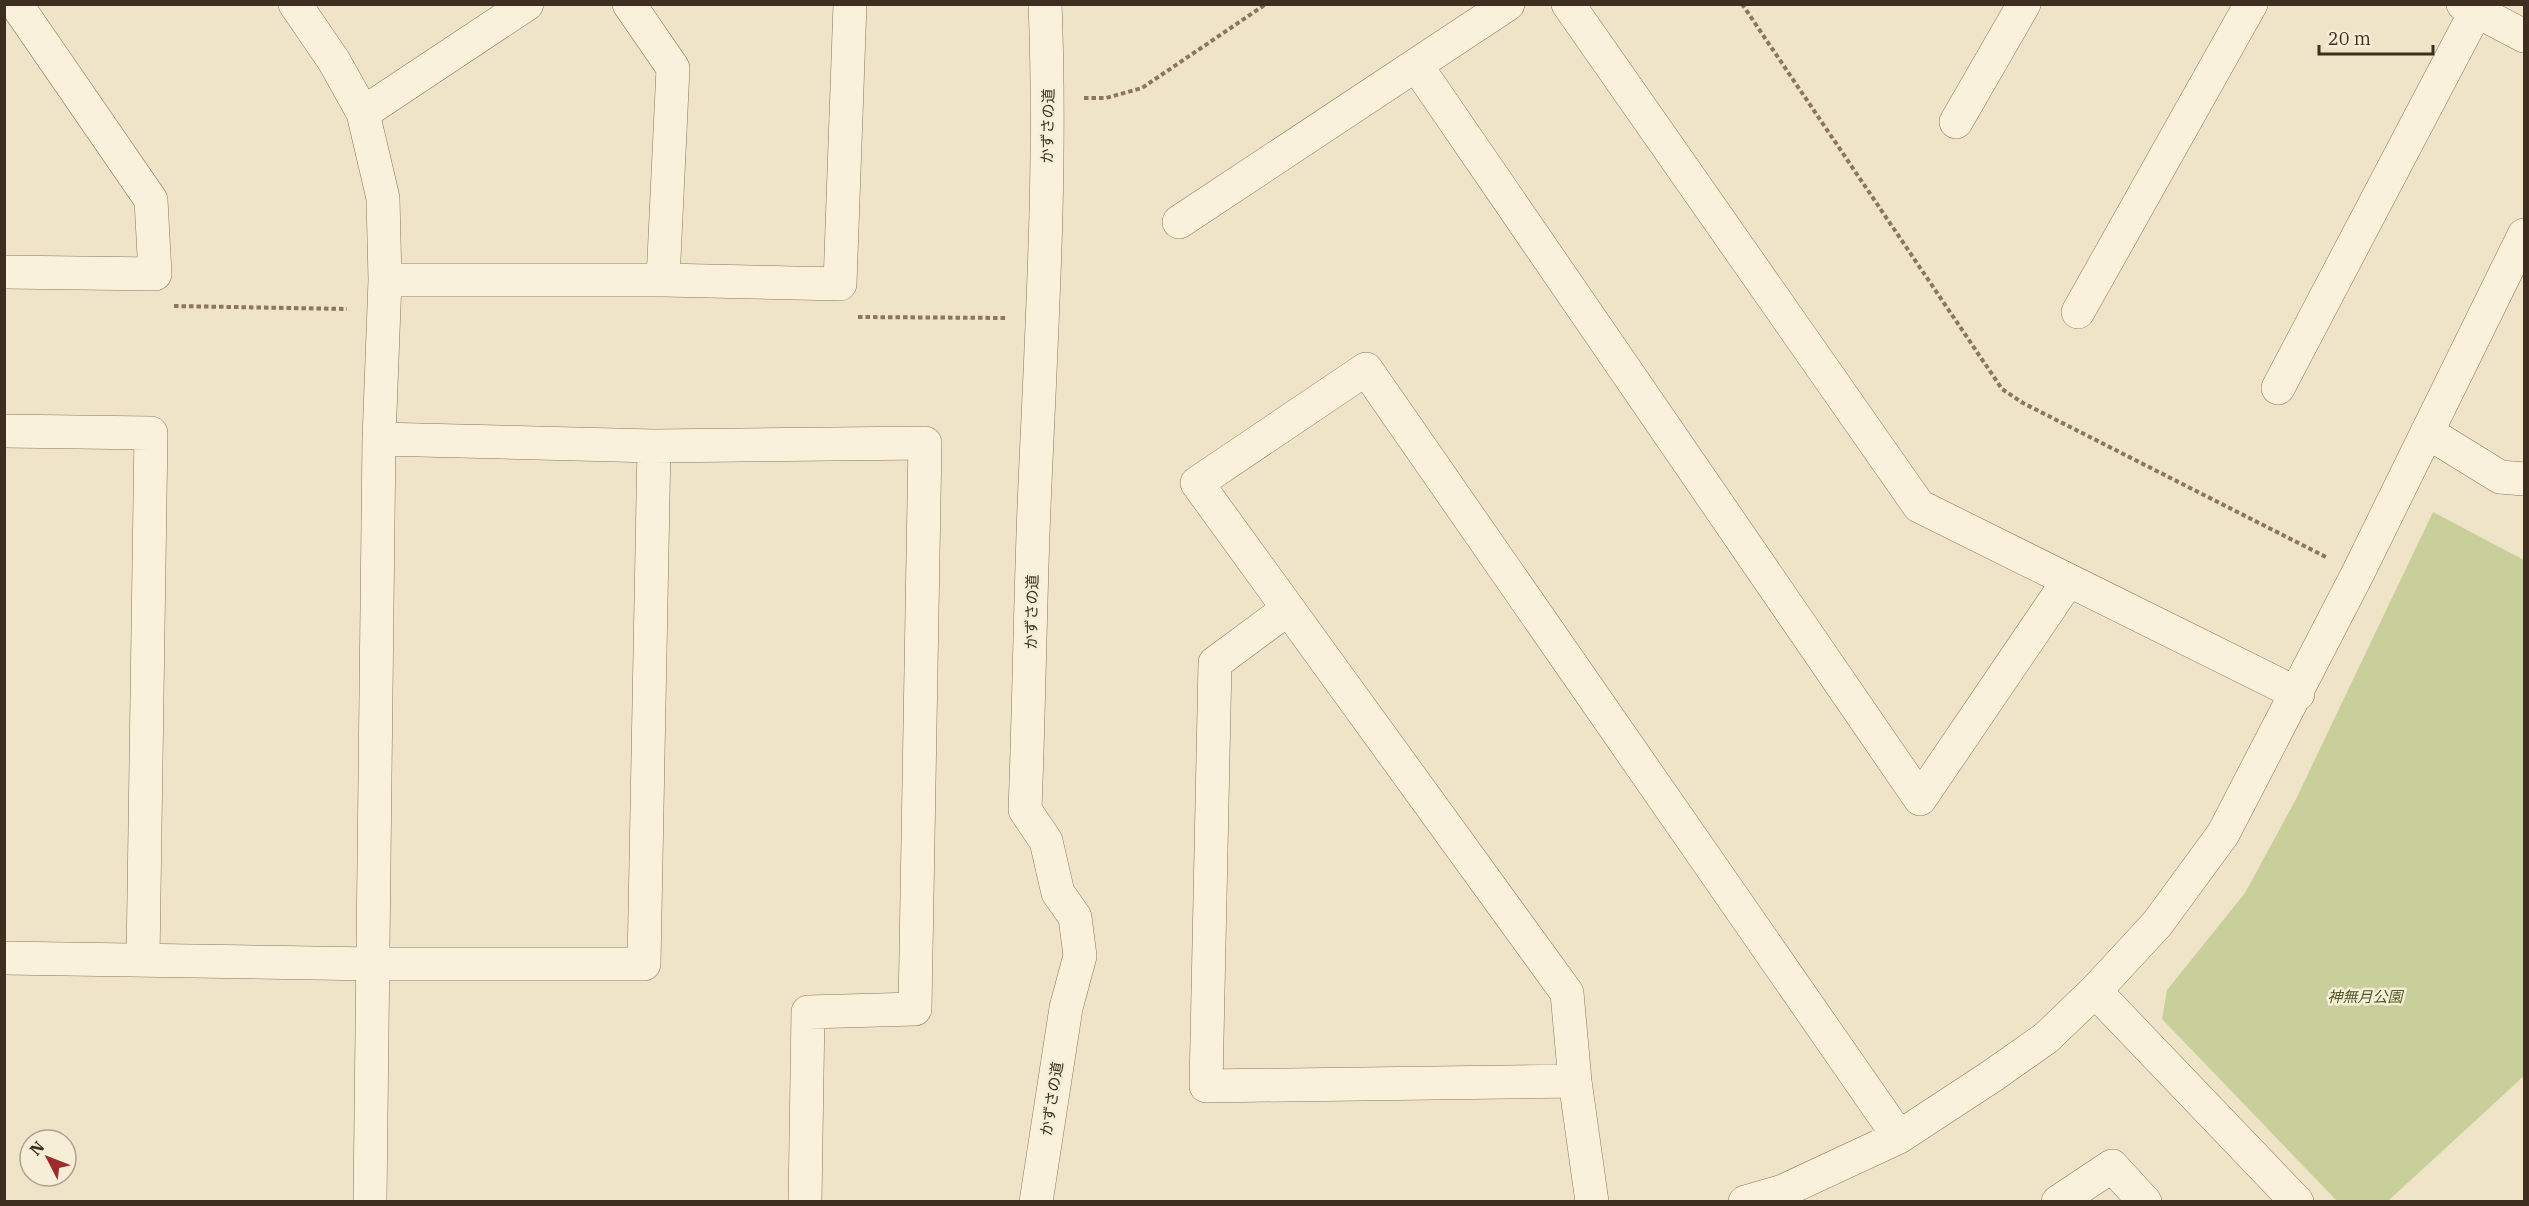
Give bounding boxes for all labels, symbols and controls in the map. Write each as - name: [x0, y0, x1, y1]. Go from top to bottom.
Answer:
- scale bar: [2319, 18, 2433, 56]
- text: 20 m: [2328, 27, 2371, 50]
- street label: かずさの道: [1037, 88, 1058, 164]
- street label: かずさの道: [1021, 574, 1042, 650]
- park label: 神無月公園: [2327, 987, 2404, 1006]
- street label: かずさの道: [1036, 1060, 1067, 1137]
- north arrow: [18, 1128, 78, 1188]
- text: N: [25, 1137, 49, 1159]

